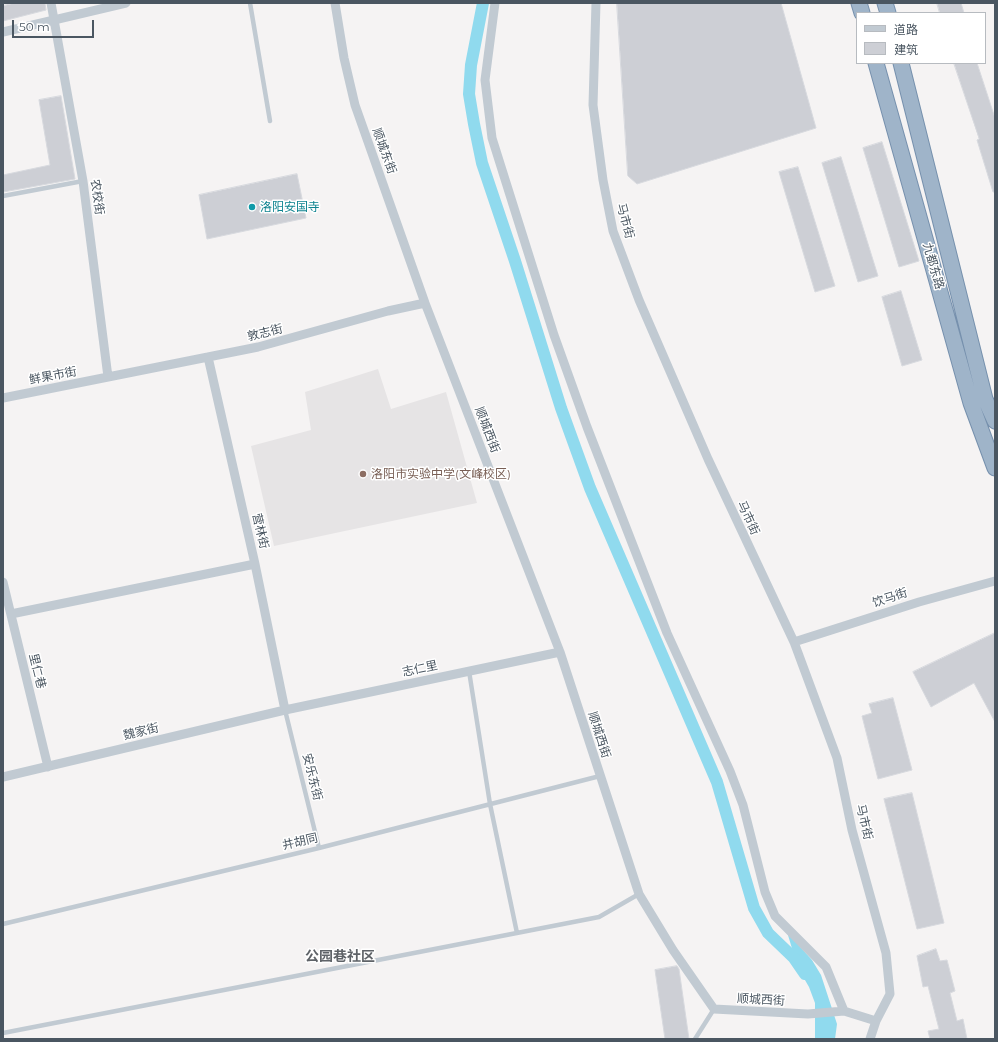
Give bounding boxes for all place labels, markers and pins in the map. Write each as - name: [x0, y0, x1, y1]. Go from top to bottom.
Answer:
- place label: 洛阳安国寺: [260, 200, 320, 214]
- marker: 洛阳安国寺: [247, 202, 257, 212]
- place label: 洛阳市实验中学(文峰校区): [371, 467, 511, 481]
- marker: 洛阳市实验中学(文峰校区): [358, 469, 368, 479]

